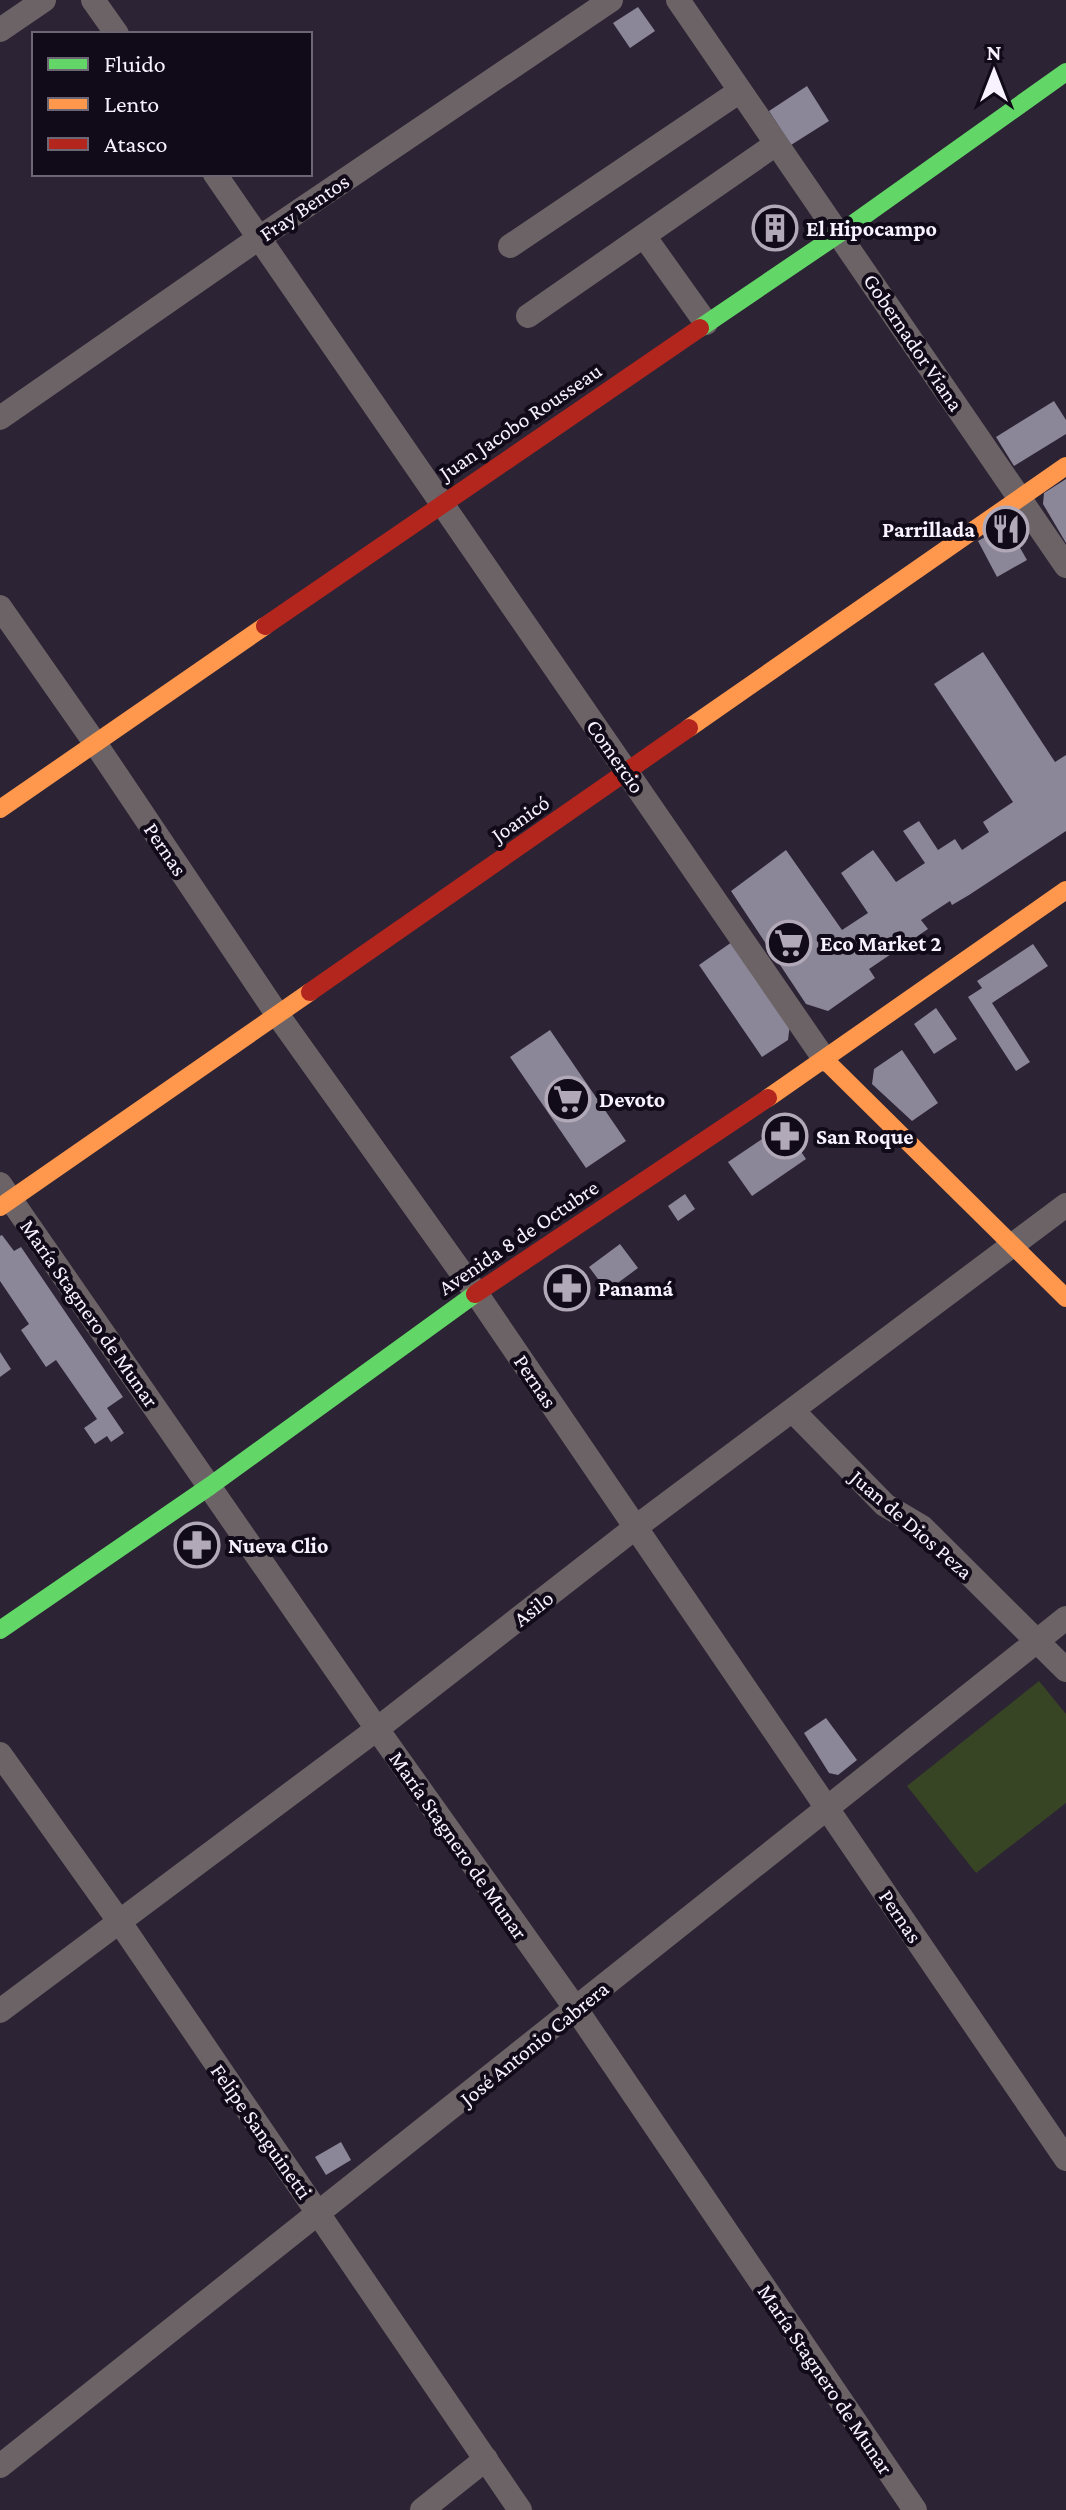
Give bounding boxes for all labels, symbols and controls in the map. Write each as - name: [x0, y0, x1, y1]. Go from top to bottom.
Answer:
- legend: [32, 32, 312, 176]
- north arrow: [954, 32, 1034, 112]
- text: N: [987, 40, 1002, 65]
- text: Fluido: [104, 50, 166, 77]
- text: Lento: [104, 90, 159, 117]
- text: Atasco: [104, 130, 168, 157]
- street label: Fray Bentos: [255, 168, 354, 246]
- building icon: El Hipocampo: [751, 204, 799, 252]
- place label: El Hipocampo: [806, 216, 937, 241]
- street label: Gobernador Viana: [858, 269, 969, 416]
- street label: Juan Jacobo Rousseau: [433, 358, 607, 486]
- restaurant icon: Parrillada: [982, 505, 1030, 553]
- place label: Parrillada: [882, 517, 975, 542]
- street label: Comercio: [581, 715, 650, 798]
- street label: Joanicó: [485, 789, 554, 848]
- street label: Pernas: [139, 818, 192, 881]
- supermarket icon: Eco Market 2: [765, 919, 813, 967]
- place label: Eco Market 2: [820, 931, 942, 956]
- supermarket icon: Devoto: [544, 1075, 592, 1123]
- place label: Devoto: [599, 1087, 665, 1112]
- pharmacy icon: San Roque: [761, 1112, 809, 1160]
- place label: San Roque: [816, 1124, 914, 1149]
- street label: Avenida 8 de Octubre: [434, 1175, 603, 1300]
- street label: María Stagnero de Munar: [15, 1215, 164, 1412]
- pharmacy icon: Panamá: [543, 1264, 591, 1312]
- place label: Panamá: [598, 1276, 674, 1301]
- street label: Pernas: [509, 1350, 562, 1413]
- street label: Juan de Dios Peza: [844, 1463, 978, 1584]
- pharmacy icon: Nueva Clio: [173, 1521, 221, 1569]
- place label: Nueva Clio: [228, 1533, 328, 1558]
- street label: Asilo: [508, 1585, 558, 1632]
- street label: María Stagnero de Munar: [384, 1747, 533, 1944]
- street label: Pernas: [874, 1885, 927, 1948]
- street label: José Antonio Cabrera: [453, 1976, 614, 2112]
- street label: Felipe Sanguinetti: [206, 2059, 318, 2204]
- street label: María Stagnero de Munar: [753, 2280, 899, 2479]

